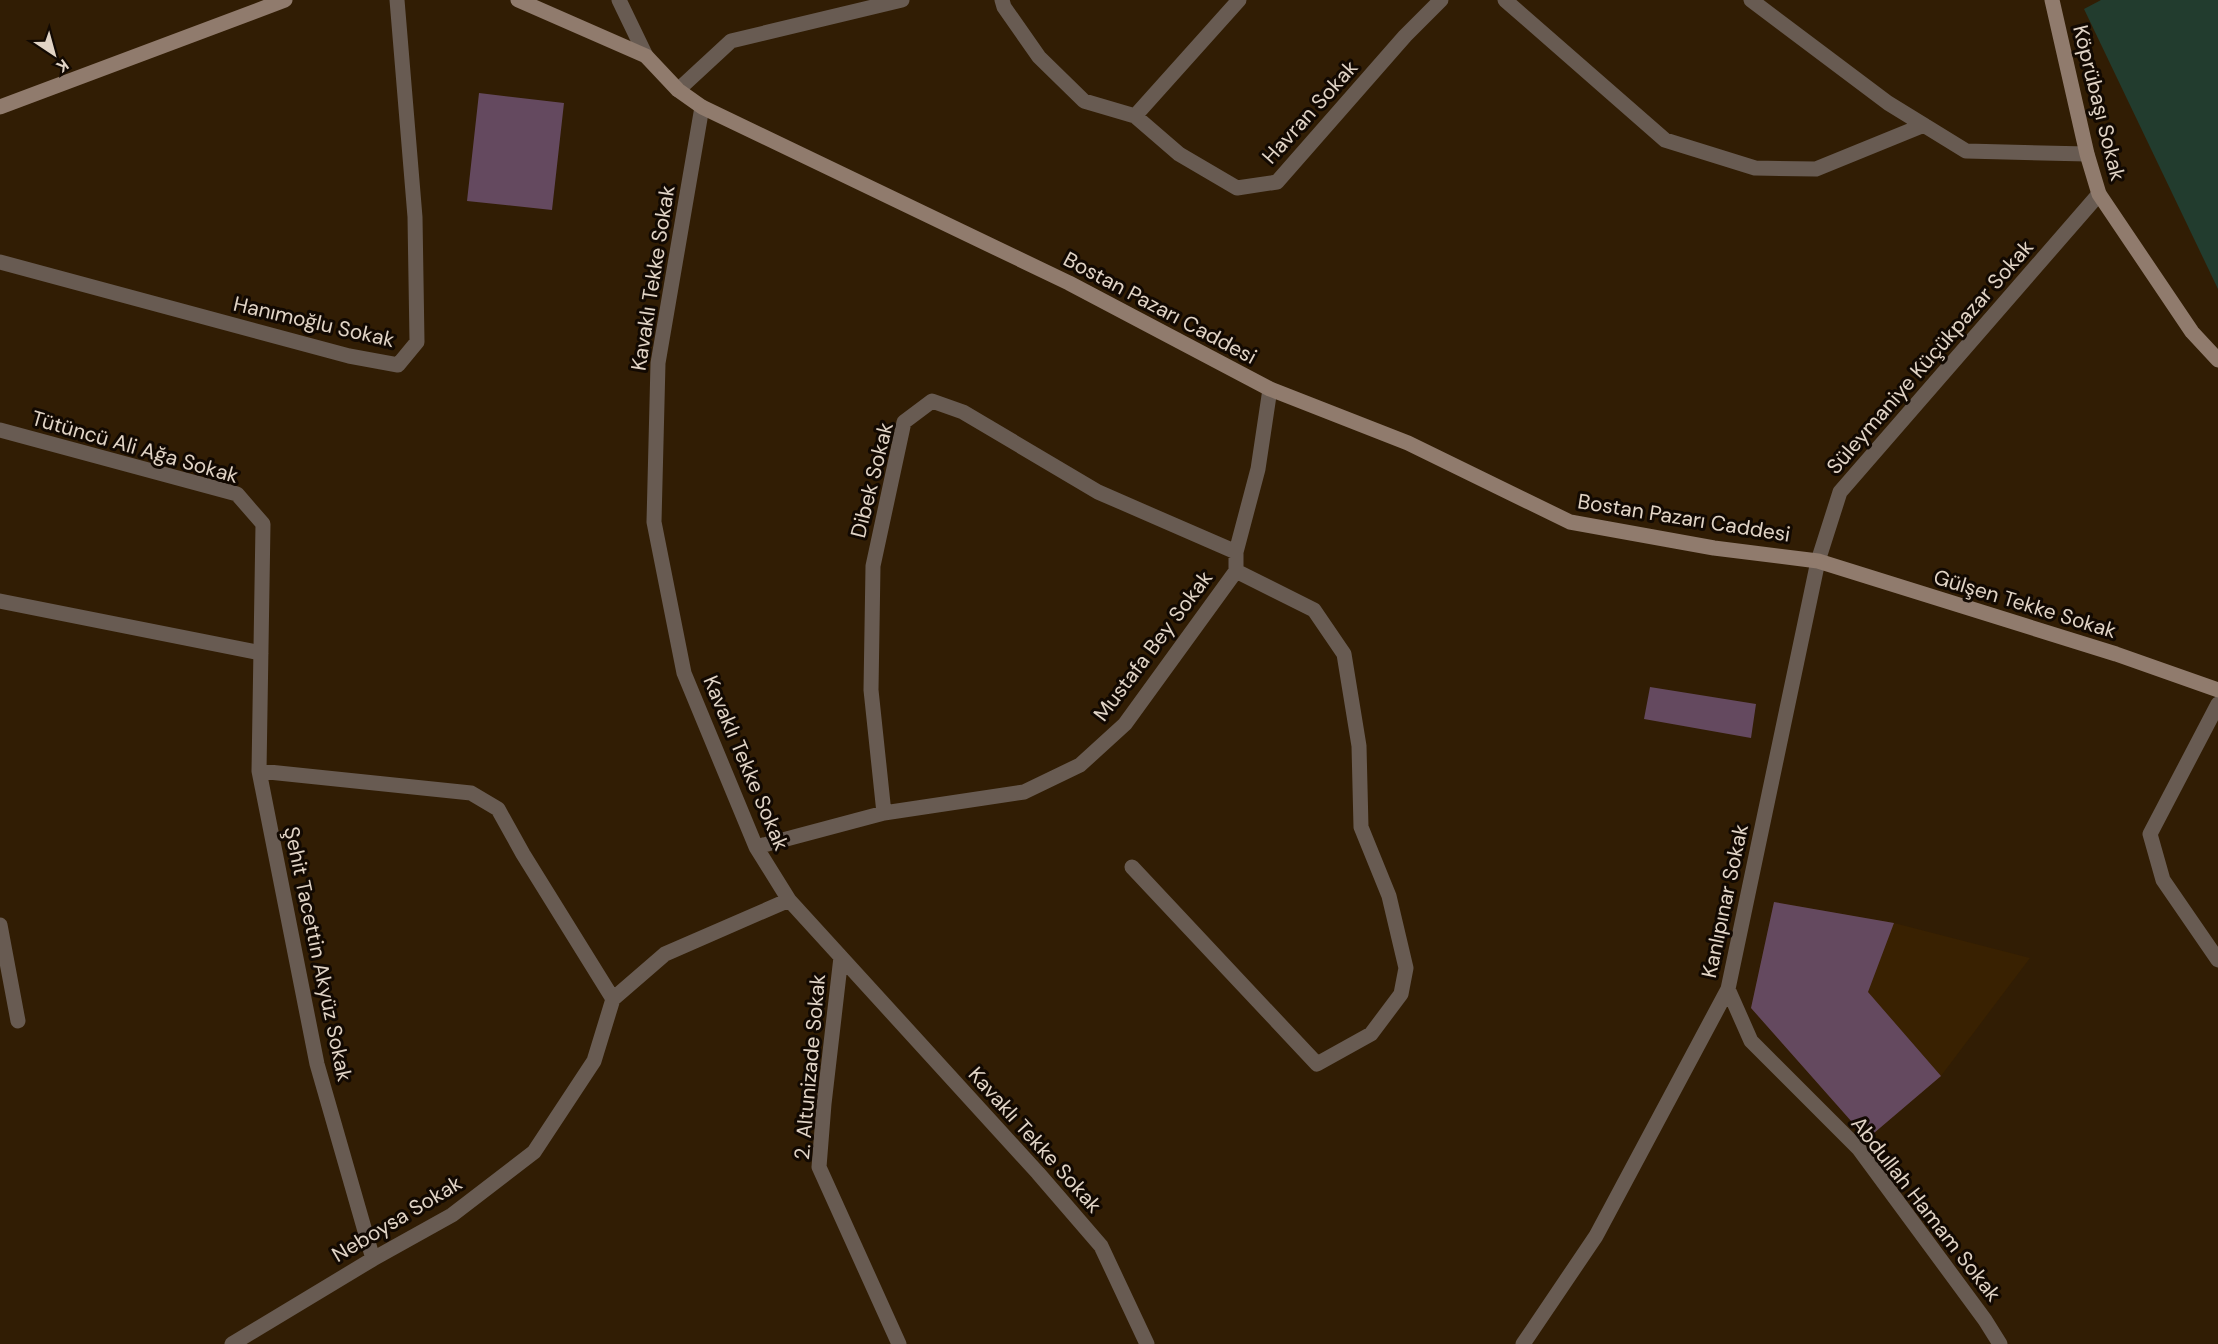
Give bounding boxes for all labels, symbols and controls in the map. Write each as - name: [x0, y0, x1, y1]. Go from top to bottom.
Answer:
- street label: Köprübaşı Sokak: [2066, 22, 2132, 184]
- north arrow: [24, 24, 84, 84]
- text: K: [52, 54, 73, 78]
- street label: Havran Sokak: [1256, 54, 1364, 170]
- street label: Kavaklı Tekke Sokak: [625, 183, 682, 373]
- street label: Süleymaniye Küçükpazar Sokak: [1820, 233, 2040, 480]
- street label: Bostan Pazarı Caddesi: [1058, 245, 1262, 371]
- street label: Hanımoğlu Sokak: [231, 290, 398, 354]
- street label: Tütüncü Ali Ağa Sokak: [28, 404, 242, 490]
- street label: Dibek Sokak: [844, 419, 900, 541]
- street label: Bostan Pazarı Caddesi: [1576, 487, 1792, 549]
- street label: Gülşen Tekke Sokak: [1930, 563, 2120, 645]
- street label: Mustafa Bey Sokak: [1087, 565, 1219, 727]
- street label: Kavaklı Tekke Sokak: [697, 671, 796, 855]
- street label: Kanlıpınar Sokak: [1695, 821, 1755, 980]
- street label: Şehit Tacettin Akyüz Sokak: [277, 824, 359, 1084]
- street label: 2. Altunizade Sokak: [788, 972, 832, 1161]
- street label: Kavaklı Tekke Sokak: [962, 1061, 1108, 1219]
- street label: Abdullah Hamam Sokak: [1845, 1111, 2007, 1308]
- street label: Neboysa Sokak: [327, 1169, 468, 1269]

